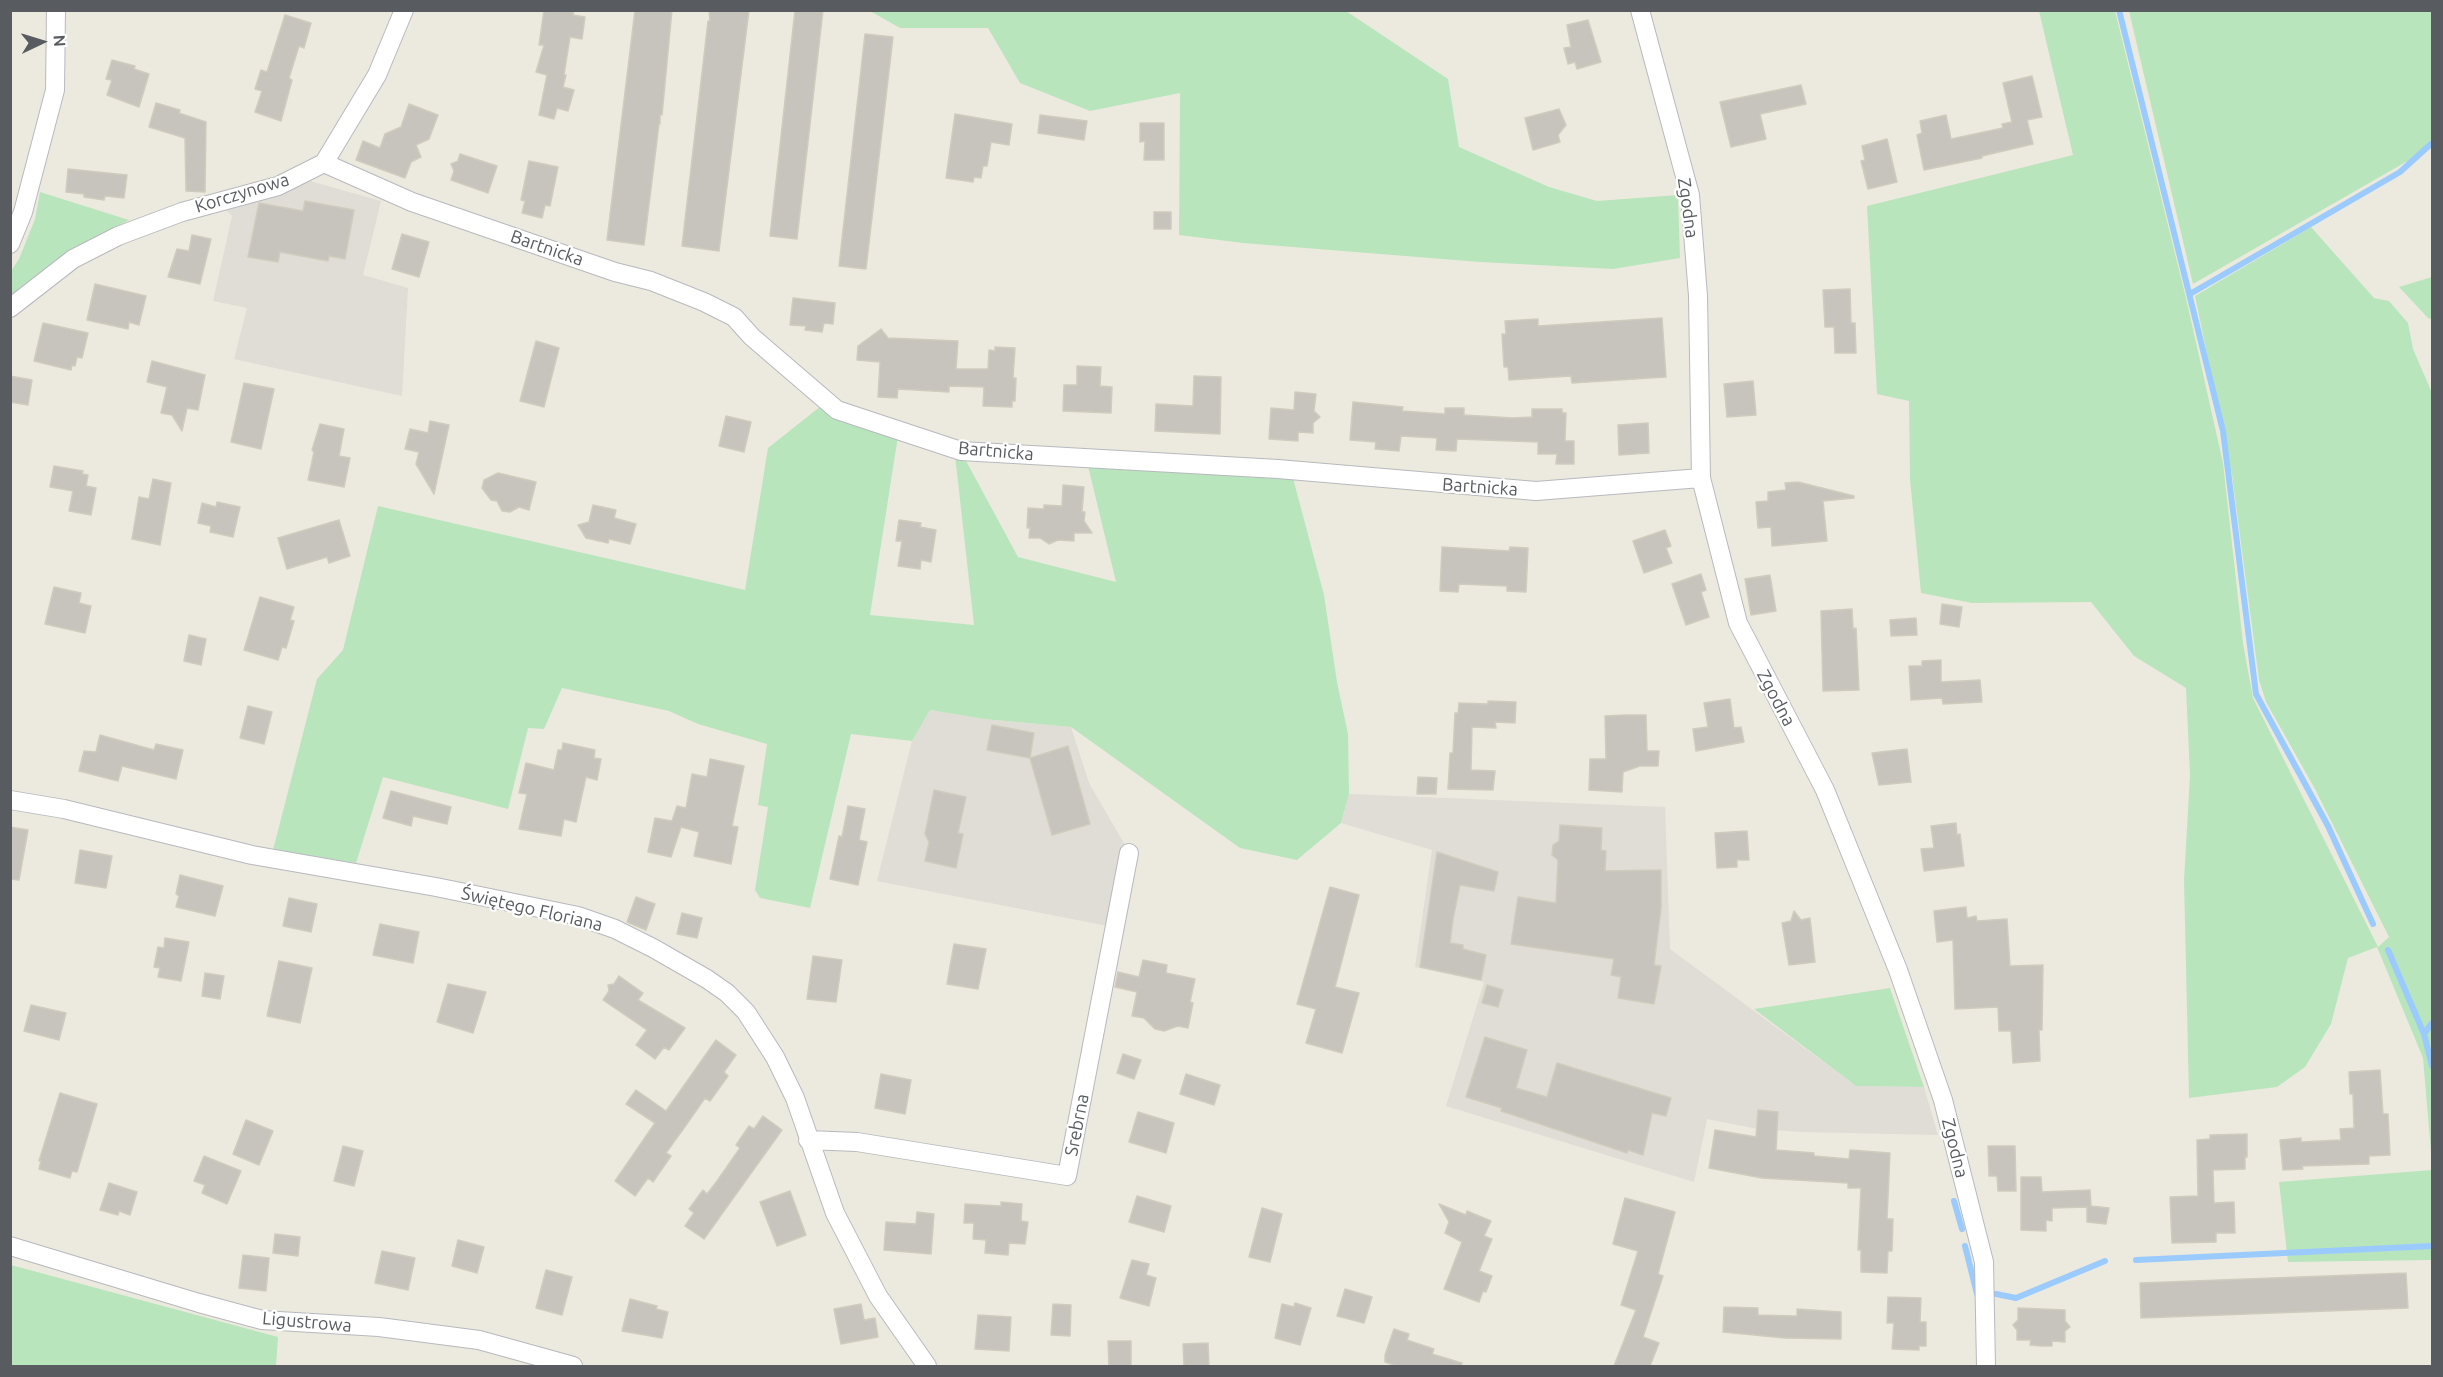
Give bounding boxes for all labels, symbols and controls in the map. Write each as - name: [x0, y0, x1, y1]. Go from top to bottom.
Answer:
- north arrow: [12, 12, 72, 72]
- text: N: [51, 34, 69, 47]
- street label: Korczynowa: [192, 168, 292, 218]
- street label: Zgodna: [1673, 176, 1703, 240]
- street label: Bartnicka: [508, 225, 586, 271]
- street label: Bartnicka: [957, 437, 1035, 465]
- street label: Bartnicka: [1441, 474, 1519, 500]
- street label: Zgodna: [1752, 666, 1800, 730]
- street label: Świętego Floriana: [459, 882, 605, 936]
- street label: Srebrna: [1060, 1092, 1094, 1158]
- street label: Zgodna: [1937, 1116, 1973, 1180]
- street label: Ligustrowa: [261, 1307, 353, 1337]

